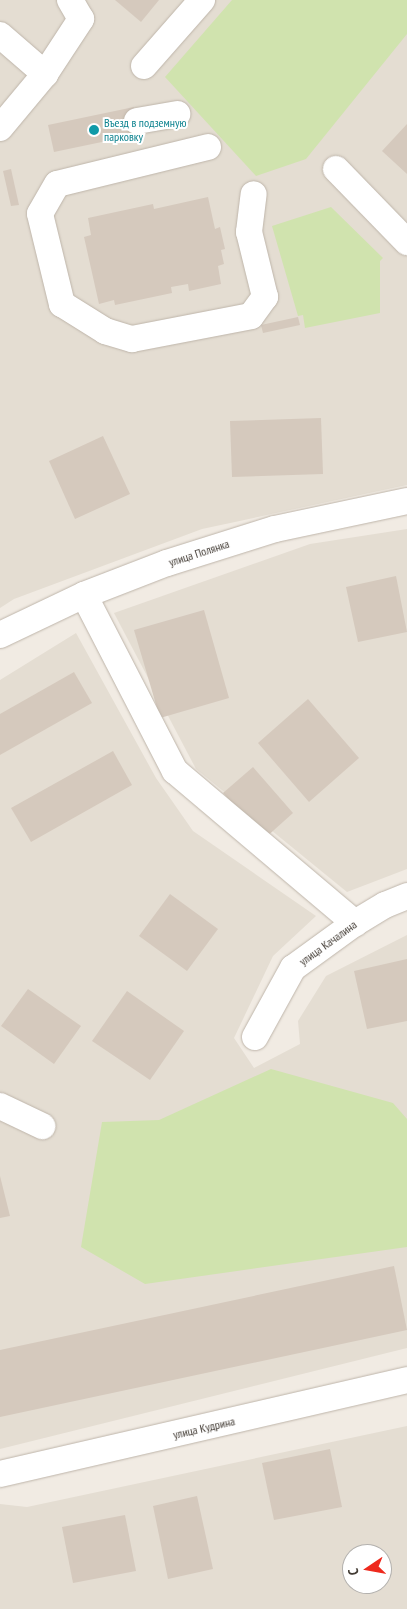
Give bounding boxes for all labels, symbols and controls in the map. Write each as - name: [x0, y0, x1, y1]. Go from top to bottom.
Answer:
- place label: Въезд в подземную парковку: [104, 116, 187, 144]
- marker: Въезд в подземную парковку: [88, 124, 100, 136]
- street label: улица Полянка: [167, 536, 231, 570]
- street label: улица Качалина: [296, 917, 360, 969]
- street label: улица Кудрина: [172, 1414, 236, 1442]
- north arrow: [342, 1544, 392, 1594]
- text: С: [344, 1567, 363, 1577]

